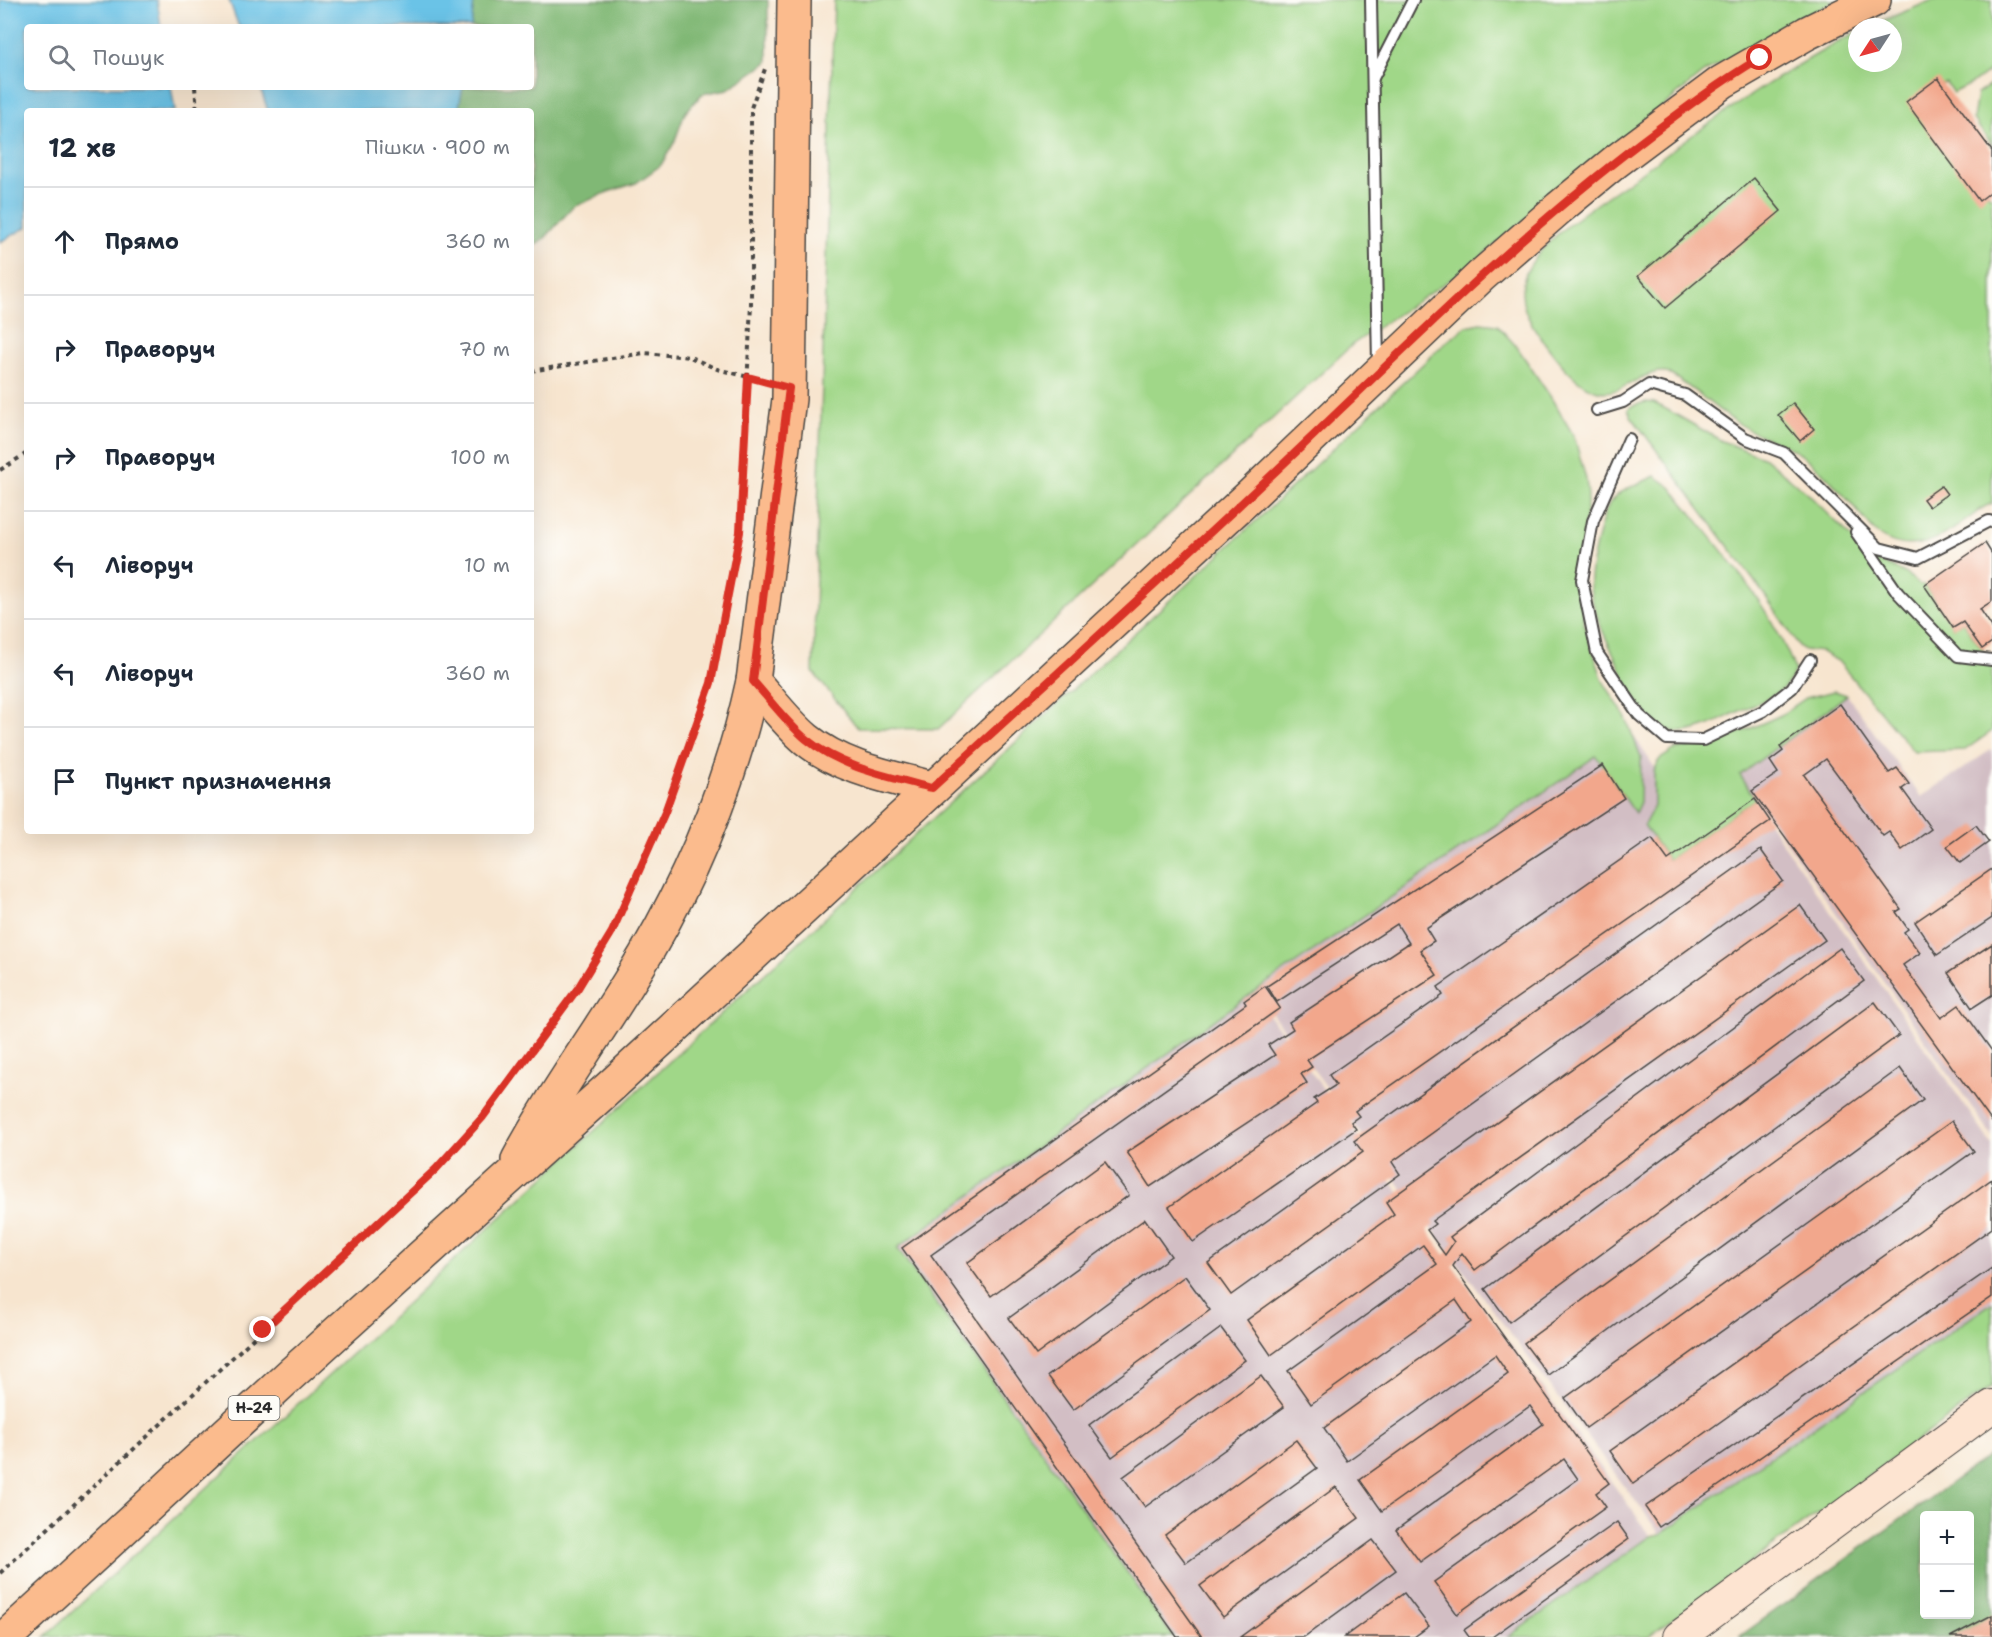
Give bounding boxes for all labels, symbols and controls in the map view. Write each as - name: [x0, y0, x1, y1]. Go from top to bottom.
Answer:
- north arrow: [1848, 18, 1902, 72]
- search box: [24, 24, 534, 90]
- icon: search: [45, 41, 78, 74]
- text: Пошук: [93, 43, 164, 72]
- route start: [1746, 44, 1772, 70]
- text: 12 хв: [48, 130, 116, 165]
- text: Пішки · 900 m: [365, 134, 510, 160]
- icon: ahead: [48, 225, 81, 258]
- text: Прямо: [105, 227, 179, 256]
- text: 360 m: [445, 228, 510, 254]
- icon: right: [48, 333, 81, 366]
- text: Праворуч: [105, 335, 215, 364]
- text: 70 m: [458, 336, 510, 362]
- icon: right: [48, 441, 81, 474]
- text: Праворуч: [105, 443, 215, 472]
- text: 100 m: [450, 444, 510, 470]
- icon: left: [48, 549, 81, 582]
- text: Ліворуч: [105, 551, 193, 580]
- text: 10 m: [464, 552, 510, 578]
- icon: left: [48, 657, 81, 690]
- text: Ліворуч: [105, 659, 193, 688]
- text: 360 m: [445, 660, 510, 686]
- icon: arrive: [48, 765, 81, 798]
- text: Пункт призначення: [105, 767, 332, 796]
- route end: [249, 1316, 275, 1342]
- road number: Н-24: [228, 1396, 280, 1420]
- map controls: [1920, 1511, 1974, 1619]
- button: +: [1920, 1511, 1974, 1565]
- button: −: [1920, 1565, 1974, 1619]

